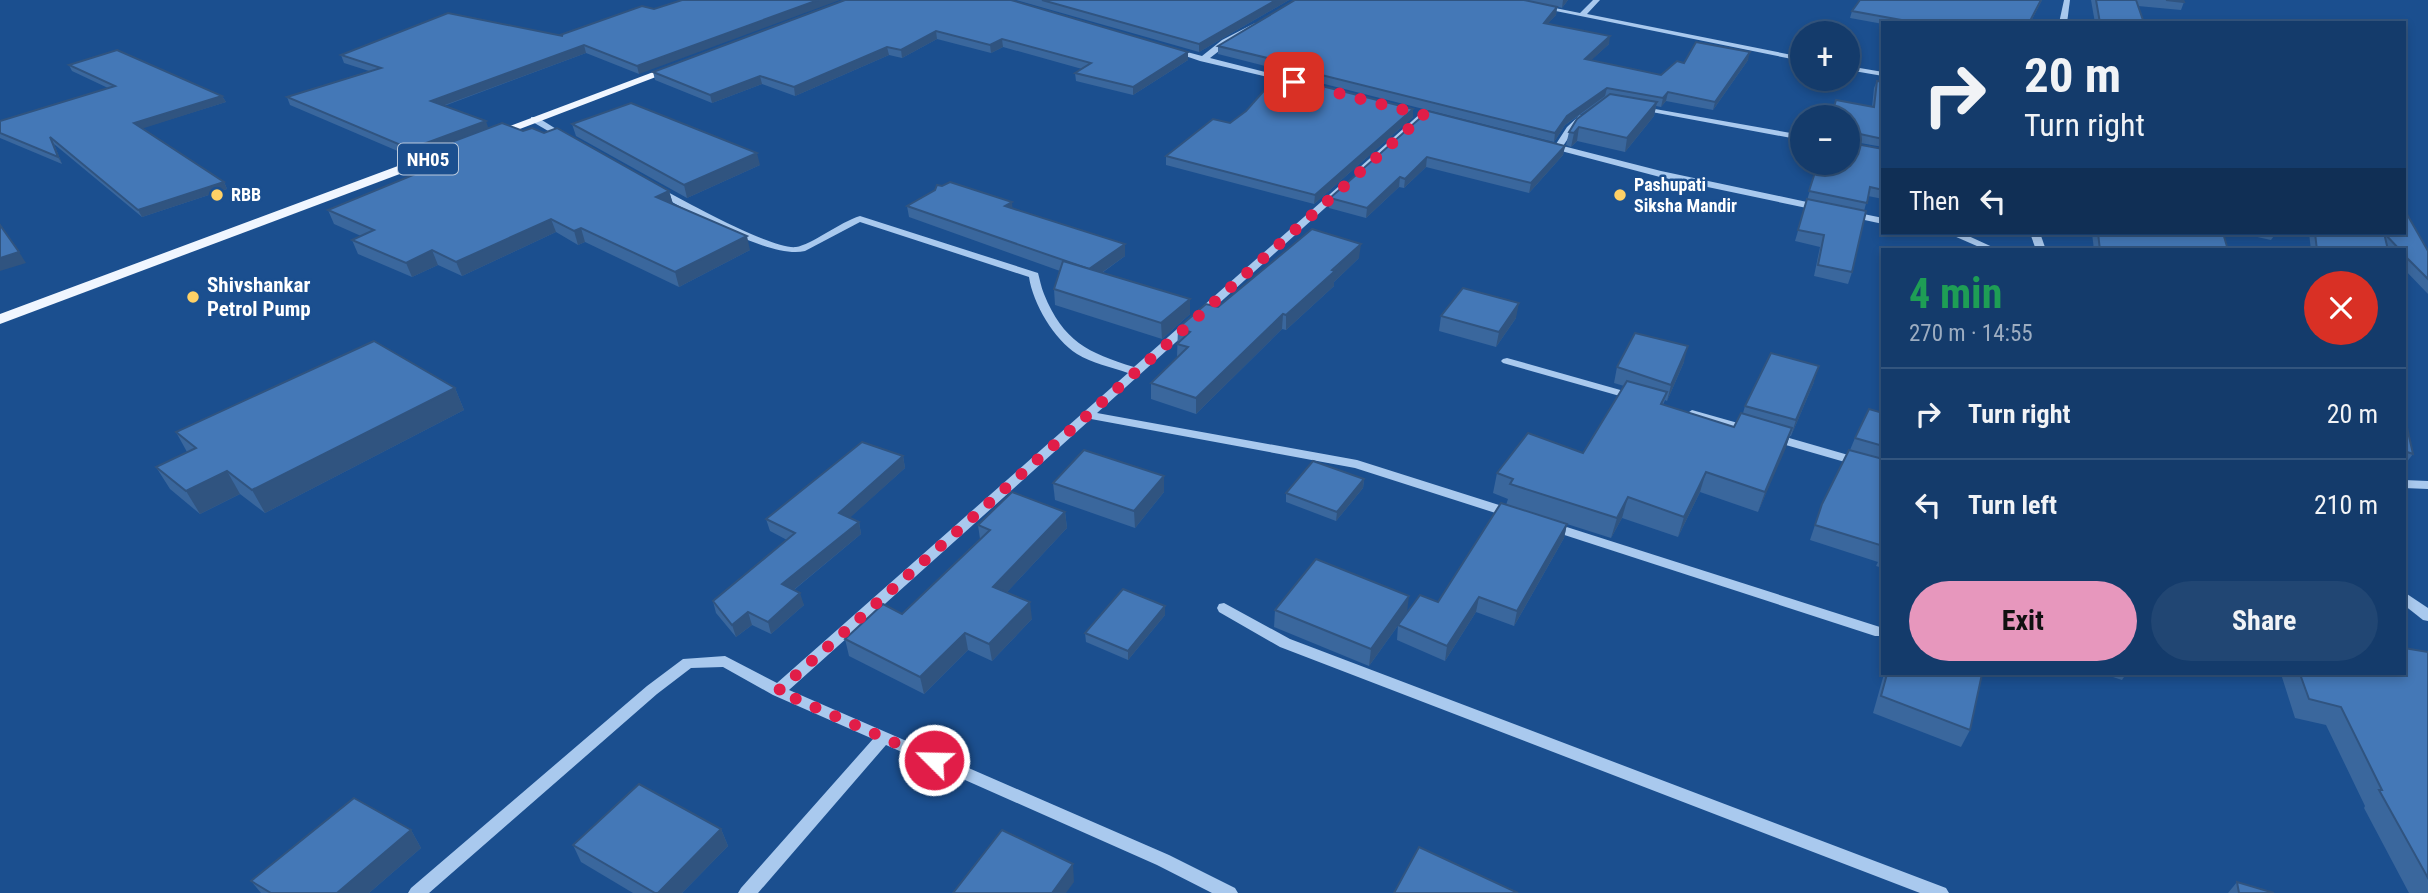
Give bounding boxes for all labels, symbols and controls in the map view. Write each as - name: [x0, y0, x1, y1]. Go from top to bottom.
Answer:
- map controls: [1790, 21, 1860, 175]
- button: +: [1790, 21, 1860, 91]
- text: 20 m: [2024, 47, 2121, 104]
- icon: right: [1909, 49, 2000, 140]
- pin: [1264, 52, 1324, 112]
- icon: arrive: [1275, 63, 1313, 101]
- button: −: [1790, 105, 1860, 175]
- text: Turn right: [2024, 106, 2145, 144]
- road number: NH05: [398, 144, 458, 174]
- place label: Pashupati Siksha Mandir: [1634, 174, 1737, 216]
- icon: left: [1974, 182, 2012, 220]
- place label: RBB: [231, 184, 261, 205]
- text: Then: [1909, 186, 1960, 216]
- marker: RBB: [209, 187, 225, 203]
- marker: Pashupati Siksha Mandir: [1612, 187, 1628, 203]
- text: 4 min: [1909, 269, 2002, 318]
- button: close: [2304, 271, 2378, 345]
- place label: Shivshankar Petrol Pump: [207, 273, 311, 321]
- marker: Shivshankar Petrol Pump: [185, 289, 201, 305]
- text: 270 m · 14:55: [1909, 320, 2033, 347]
- icon: right: [1909, 395, 1947, 433]
- text: Turn right: [1968, 399, 2070, 429]
- text: 20 m: [2327, 399, 2378, 429]
- icon: left: [1909, 486, 1947, 524]
- text: Turn left: [1968, 490, 2057, 520]
- text: 210 m: [2314, 490, 2378, 520]
- button: Exit: [1909, 581, 2137, 661]
- button: Share: [2151, 581, 2378, 661]
- position arrow: [897, 723, 971, 797]

